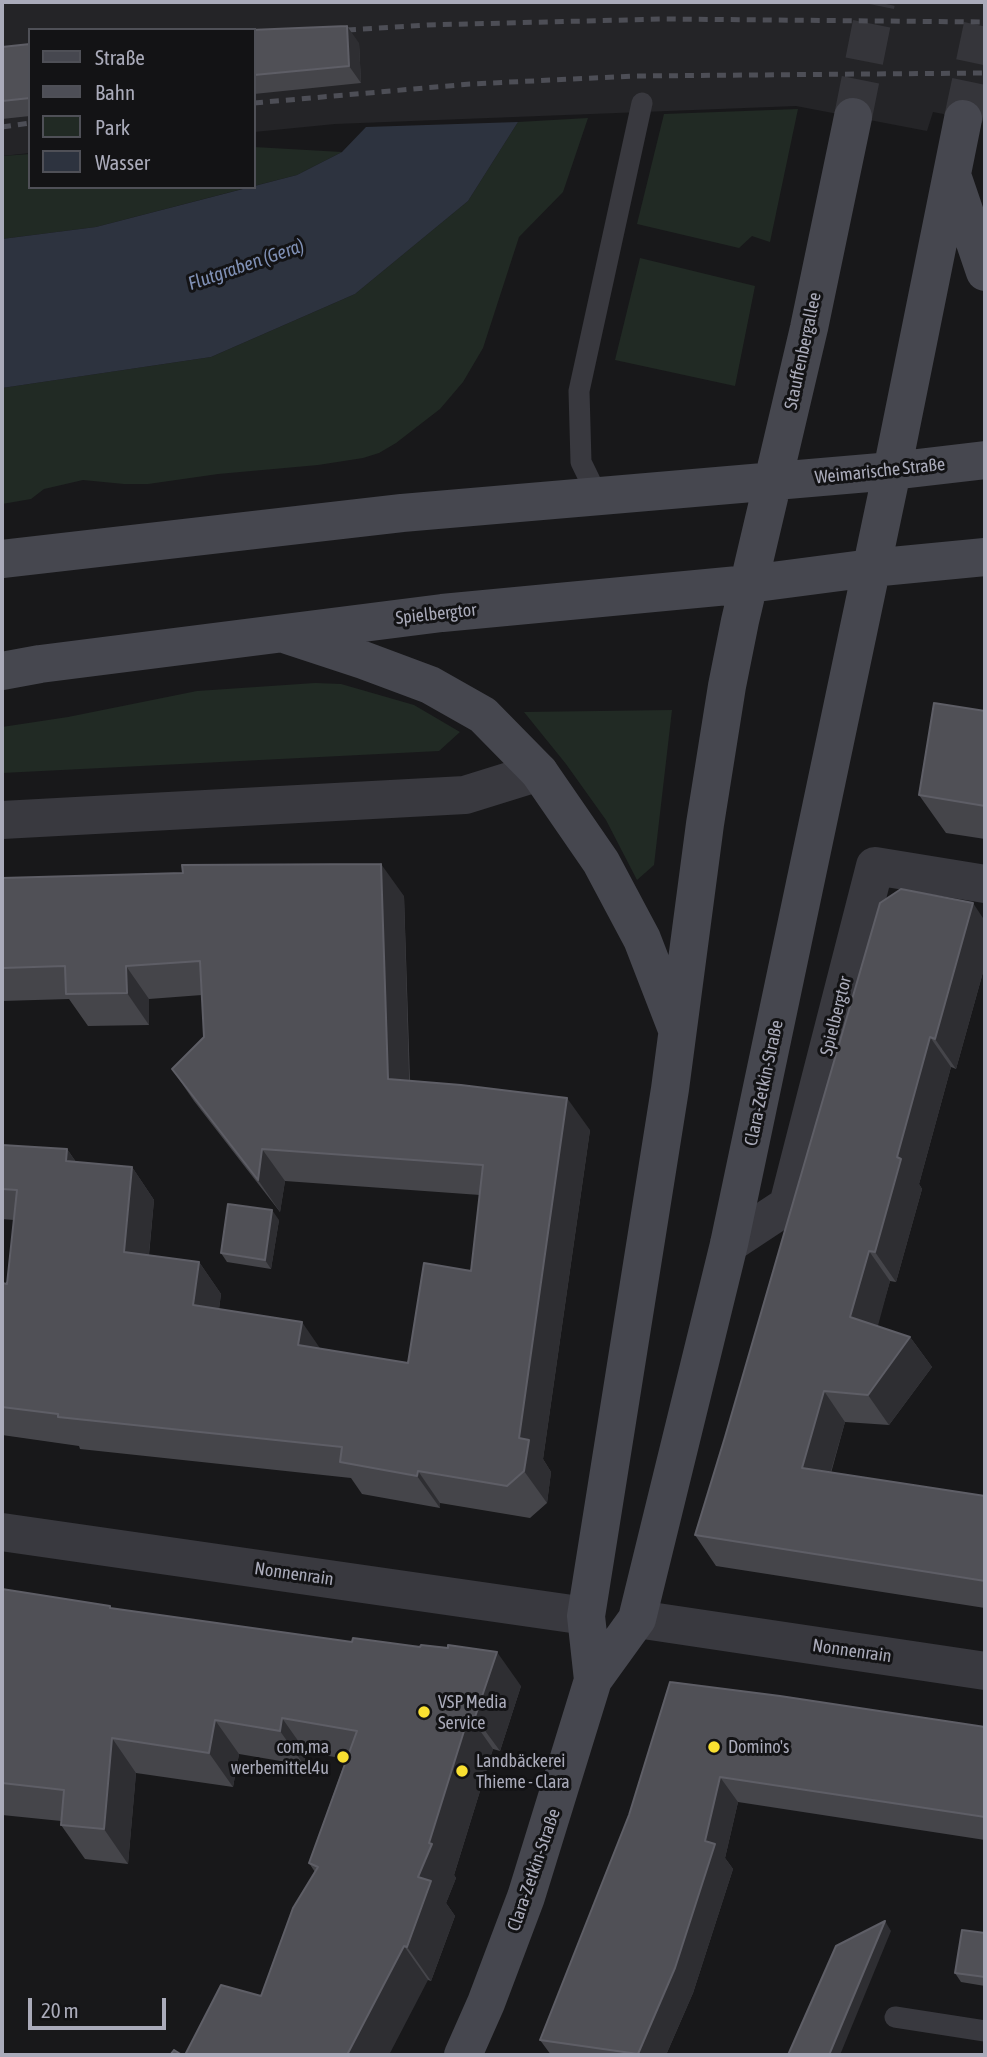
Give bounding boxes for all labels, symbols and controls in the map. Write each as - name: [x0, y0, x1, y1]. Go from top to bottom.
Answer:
- legend: [28, 28, 256, 189]
- text: Straße: [95, 45, 145, 69]
- text: Bahn: [95, 80, 135, 104]
- text: Park: [95, 115, 130, 139]
- text: Wasser: [95, 150, 150, 174]
- water label: Flutgraben (Gera): [185, 235, 307, 295]
- street label: Stauffenbergallee: [780, 290, 826, 412]
- street label: Weimarische Straße: [814, 453, 946, 489]
- street label: Spielbergtor: [395, 599, 477, 629]
- street label: Spielbergtor: [816, 974, 856, 1058]
- street label: Clara-Zetkin-Straße: [740, 1018, 788, 1148]
- street label: Nonnenrain: [253, 1558, 335, 1590]
- street label: Nonnenrain: [811, 1635, 893, 1667]
- place label: VSP Media Service: [438, 1691, 507, 1734]
- marker: VSP Media Service: [416, 1704, 432, 1720]
- place label: com,ma werbemittel4u: [231, 1736, 329, 1778]
- place label: Domino's: [728, 1736, 789, 1758]
- marker: Domino's: [706, 1739, 722, 1755]
- marker: com,ma werbemittel4u: [335, 1749, 351, 1765]
- place label: Landbäckerei Thieme - Clara: [476, 1750, 570, 1792]
- marker: Landbäckerei Thieme - Clara: [454, 1763, 470, 1779]
- street label: Clara-Zetkin-Straße: [503, 1806, 565, 1934]
- scale bar: [32, 1983, 170, 2027]
- text: 20 m: [41, 1998, 79, 2022]

